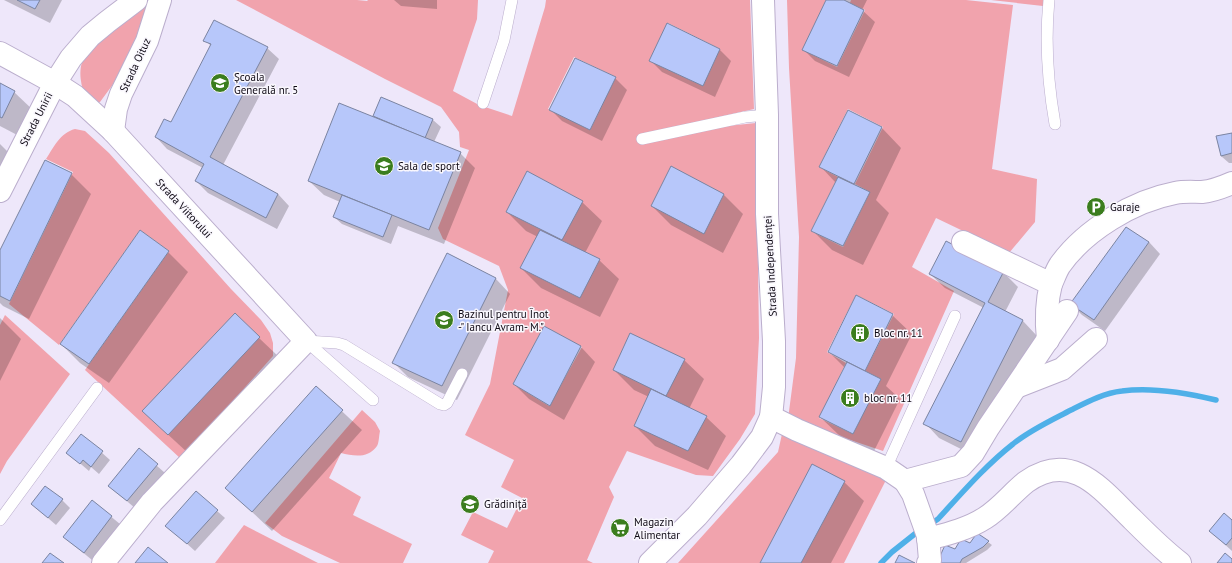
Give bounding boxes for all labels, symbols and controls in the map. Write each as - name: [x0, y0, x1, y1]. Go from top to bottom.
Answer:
- street label: Strada Oituz: [116, 36, 154, 94]
- place label: Școala Generală nr. 5: [234, 70, 298, 97]
- school or university icon: Școala Generală nr. 5: [209, 72, 231, 94]
- street label: Strada Unirii: [16, 90, 56, 148]
- school or university icon: Sala de sport: [373, 155, 395, 177]
- place label: Sala de sport: [398, 159, 460, 173]
- street label: Strada Viitorului: [153, 175, 215, 241]
- parking icon: Garaje: [1085, 196, 1107, 218]
- place label: Garaje: [1110, 200, 1140, 214]
- street label: Strada Independenței: [760, 215, 780, 317]
- place label: Bazinul pentru Înot -" Iancu Avram- M.": [458, 307, 549, 334]
- school or university icon: Bazinul pentru Înot -" Iancu Avram- M.": [433, 309, 455, 331]
- building icon: Bloc nr. 11: [849, 322, 871, 344]
- place label: Bloc nr. 11: [874, 326, 923, 340]
- building icon: bloc nr. 11: [839, 387, 861, 409]
- place label: bloc nr. 11: [864, 391, 912, 405]
- school or university icon: Grădiniță: [459, 493, 481, 515]
- place label: Grădiniță: [484, 497, 527, 511]
- place label: Magazin Alimentar: [634, 515, 680, 542]
- supermarket icon: Magazin Alimentar: [609, 517, 631, 539]

